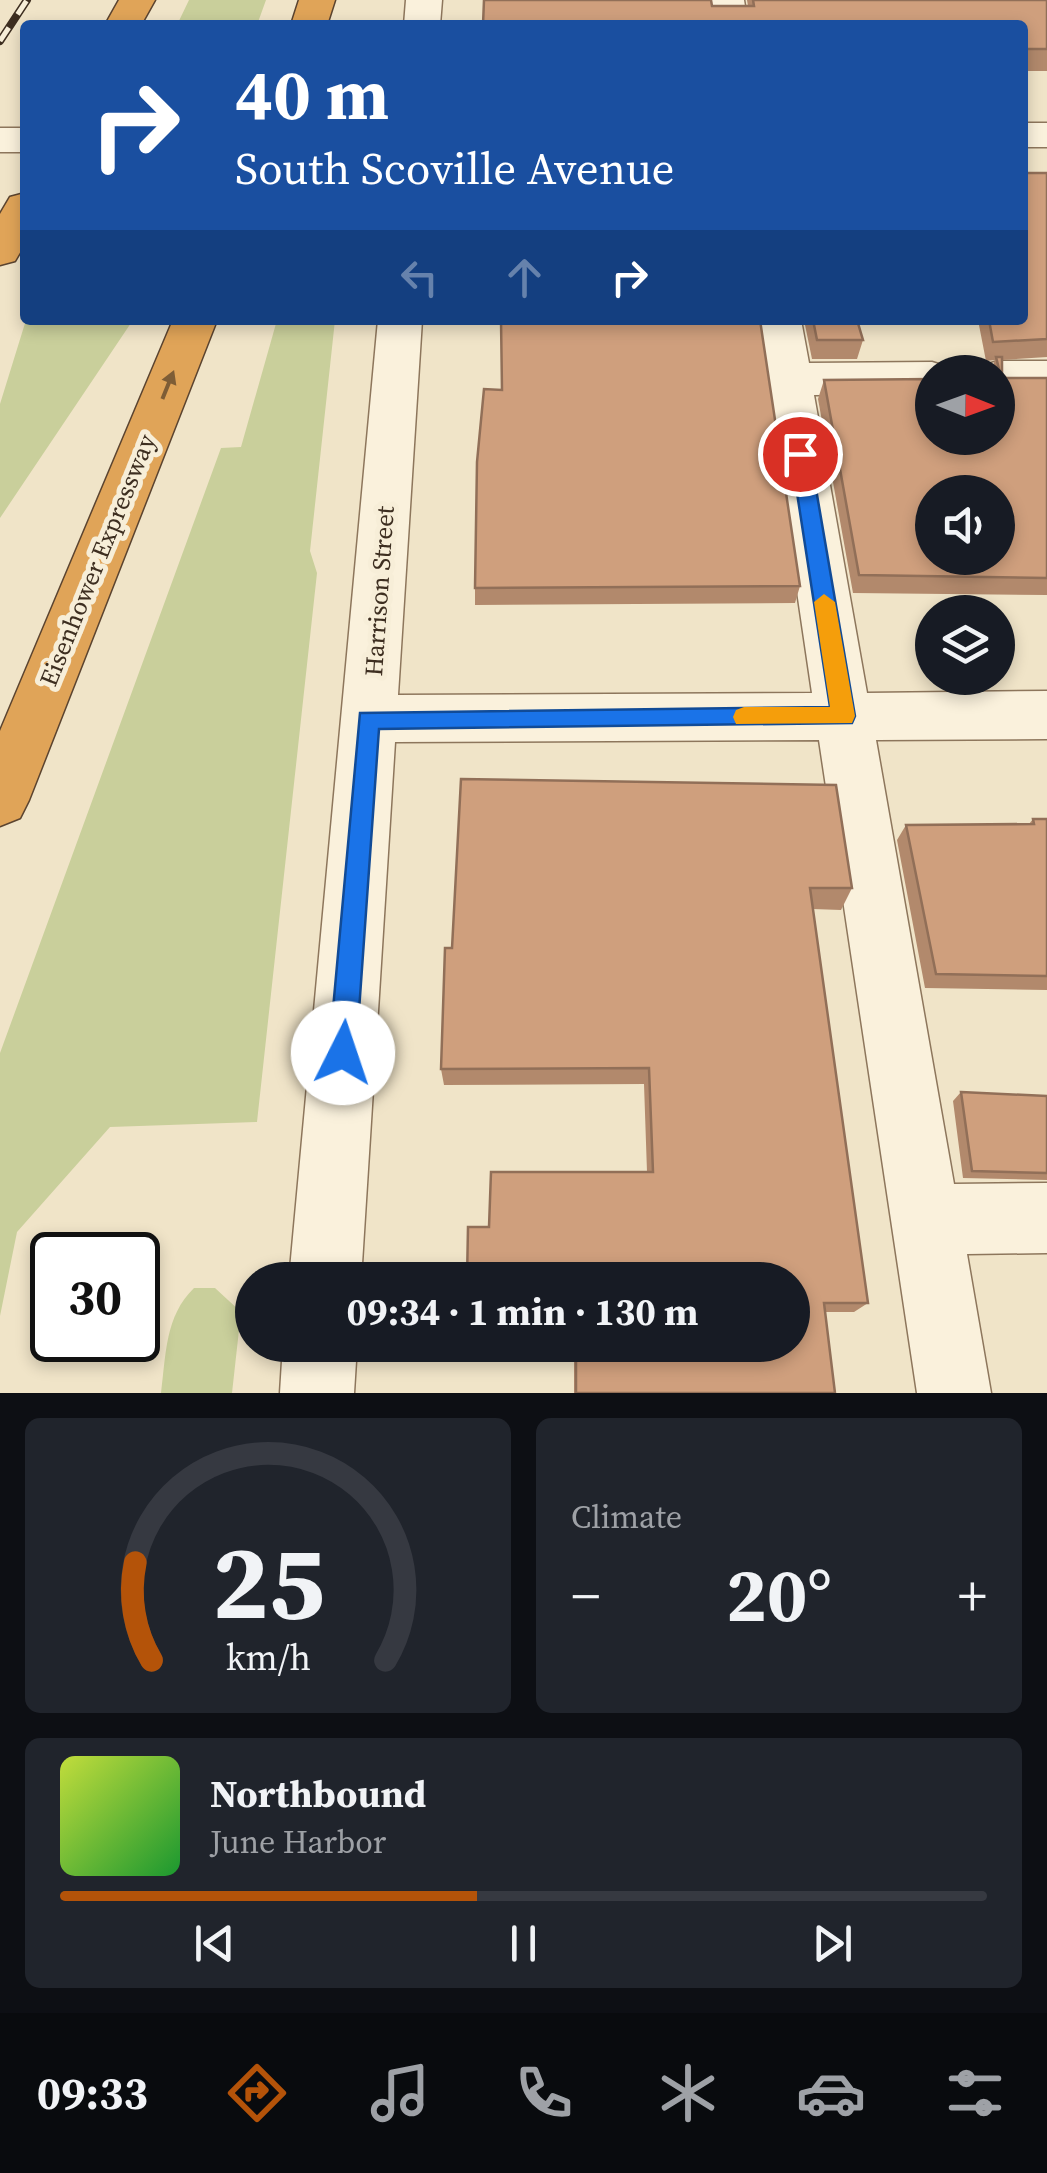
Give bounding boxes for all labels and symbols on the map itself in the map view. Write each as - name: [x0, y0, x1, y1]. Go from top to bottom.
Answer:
- north arrow: [915, 355, 1015, 455]
- one-way arrow: [161, 370, 177, 400]
- pin: [758, 412, 843, 497]
- street label: Eisenhower Expressway: [31, 429, 163, 691]
- street label: Harrison Street: [356, 504, 402, 677]
- position arrow: [291, 1001, 395, 1105]
- speed limit sign: 30: [30, 1232, 160, 1362]

